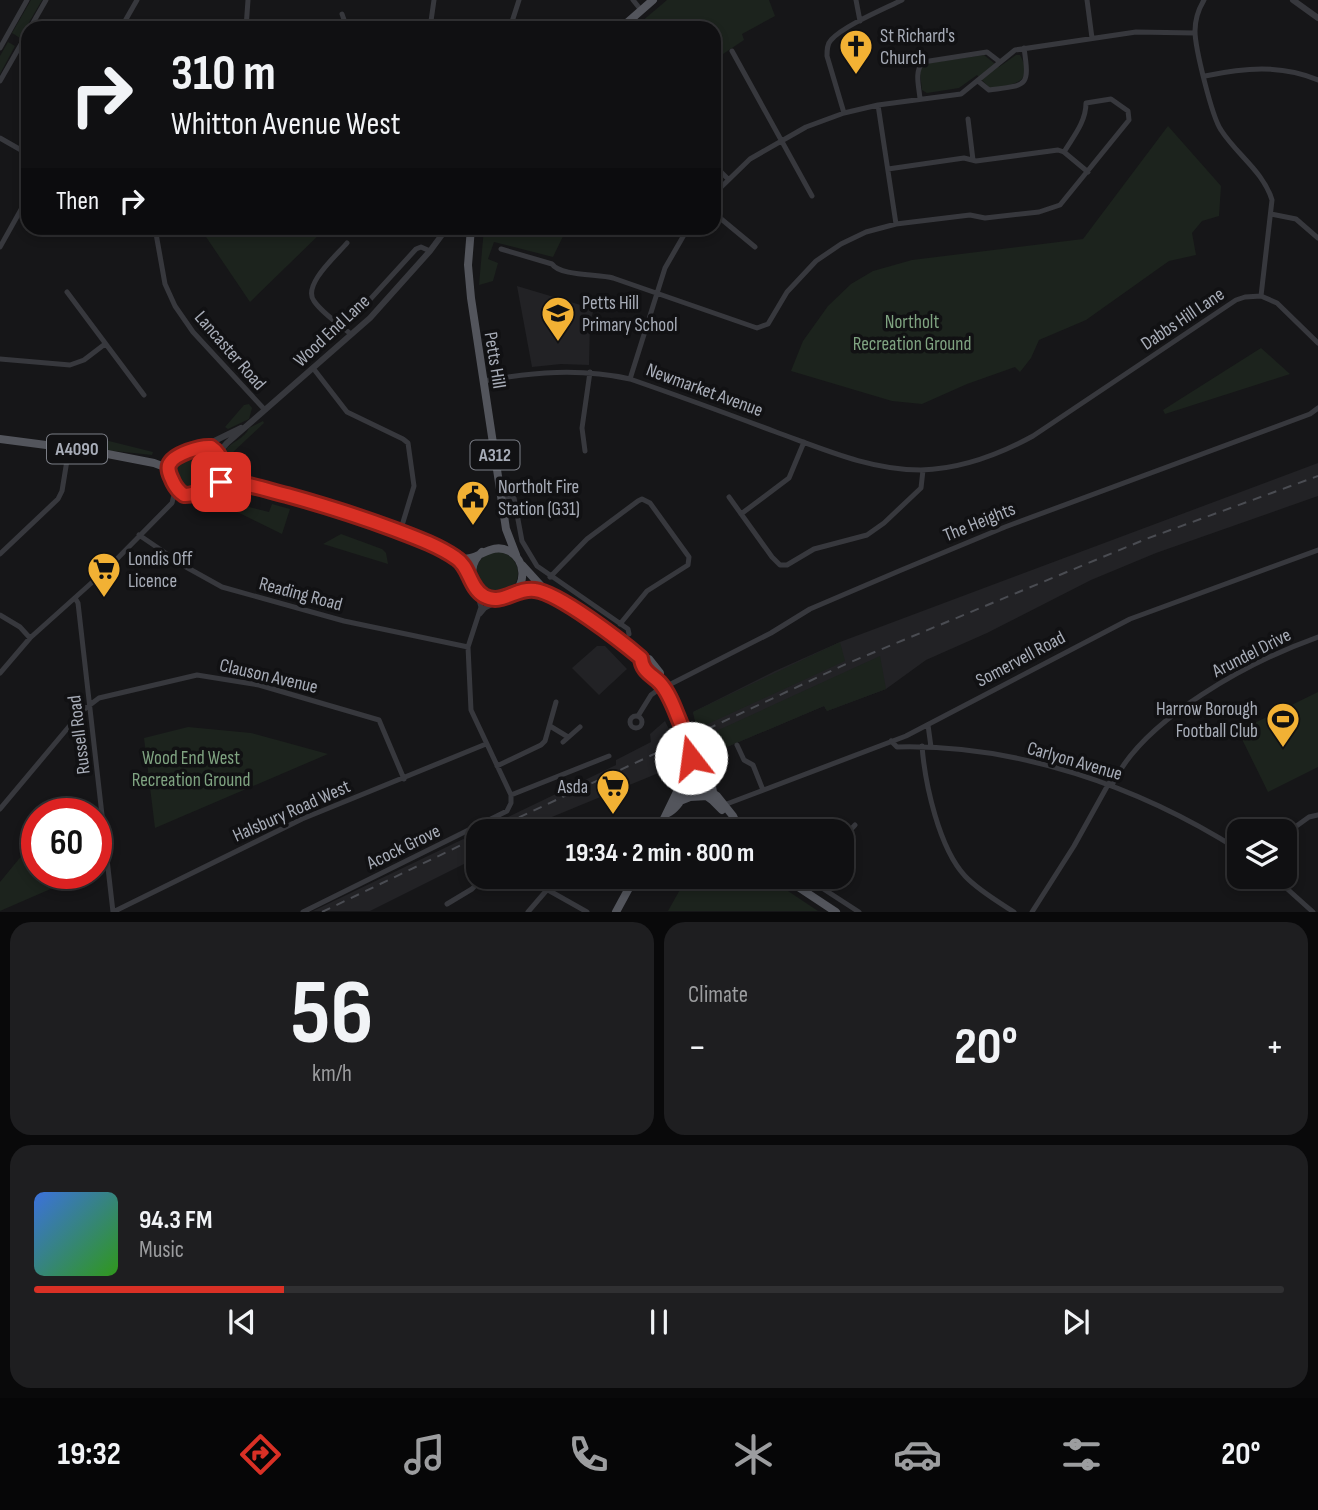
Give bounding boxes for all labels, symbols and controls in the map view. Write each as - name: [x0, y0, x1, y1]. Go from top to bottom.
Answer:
- place label: St Richard's Church: [880, 25, 955, 70]
- church icon: St Richard's Church: [837, 27, 875, 76]
- text: 310 m: [171, 45, 276, 104]
- icon: right: [56, 49, 147, 140]
- text: Whitton Avenue West: [171, 105, 401, 144]
- icon: right: [113, 182, 151, 220]
- text: Then: [56, 186, 99, 217]
- street label: Dabbs Hill Lane: [1137, 283, 1229, 355]
- street label: Wood End Lane: [289, 290, 375, 372]
- place label: Petts Hill Primary School: [582, 292, 678, 337]
- school or university icon: Petts Hill Primary School: [539, 294, 577, 343]
- street label: Lancaster Road: [189, 307, 270, 395]
- park label: Northolt Recreation Ground: [853, 311, 971, 356]
- street label: Petts Hill: [479, 330, 510, 390]
- street label: Newmarket Avenue: [643, 359, 766, 422]
- road number: A4090: [47, 434, 107, 463]
- road number: A312: [470, 440, 520, 470]
- pin: [191, 452, 251, 512]
- icon: arrive: [202, 463, 240, 501]
- place label: Northolt Fire Station (G31): [498, 476, 580, 521]
- public building icon: Northolt Fire Station (G31): [454, 478, 492, 527]
- street label: The Heights: [940, 498, 1019, 547]
- place label: Londis Off Licence: [128, 548, 193, 593]
- supermarket icon: Londis Off Licence: [85, 550, 123, 599]
- street label: Reading Road: [256, 572, 345, 617]
- street label: Arundel Drive: [1208, 624, 1295, 683]
- street label: Somervell Road: [972, 626, 1069, 692]
- street label: Clauson Avenue: [217, 654, 320, 699]
- street label: Russell Road: [63, 694, 96, 776]
- place label: Harrow Borough Football Club: [1156, 698, 1258, 743]
- sports icon: Harrow Borough Football Club: [1264, 700, 1302, 749]
- position arrow: [654, 721, 728, 795]
- street label: Carlyon Avenue: [1024, 737, 1125, 786]
- park label: Wood End West Recreation Ground: [132, 747, 250, 792]
- supermarket icon: Asda: [594, 767, 632, 816]
- street label: Halsbury Road West: [229, 775, 354, 848]
- place label: Asda: [557, 776, 588, 799]
- speed limit sign: 60: [21, 798, 112, 889]
- map controls: [1227, 819, 1297, 889]
- button: layers: [1227, 819, 1297, 889]
- street label: Acock Grove: [362, 820, 444, 875]
- text: 19:34 · 2 min · 800 m: [566, 838, 754, 869]
- text: 56: [291, 960, 373, 1069]
- text: Climate: [688, 981, 748, 1009]
- text: 20°: [954, 1016, 1018, 1079]
- text: −: [688, 1025, 707, 1070]
- text: +: [1265, 1025, 1284, 1070]
- text: km/h: [312, 1060, 352, 1088]
- text: 94.3 FM: [139, 1205, 212, 1236]
- text: Music: [139, 1236, 184, 1264]
- icon: previous: [223, 1303, 261, 1341]
- icon: pause: [640, 1303, 678, 1341]
- icon: next: [1057, 1303, 1095, 1341]
- icon: directions: [236, 1430, 285, 1479]
- icon: music: [400, 1430, 449, 1479]
- icon: phone: [564, 1430, 613, 1479]
- icon: climate: [729, 1430, 778, 1479]
- icon: car: [893, 1430, 942, 1479]
- icon: filters: [1057, 1430, 1106, 1479]
- text: 19:32: [58, 1435, 121, 1474]
- text: 20°: [1221, 1435, 1260, 1474]

